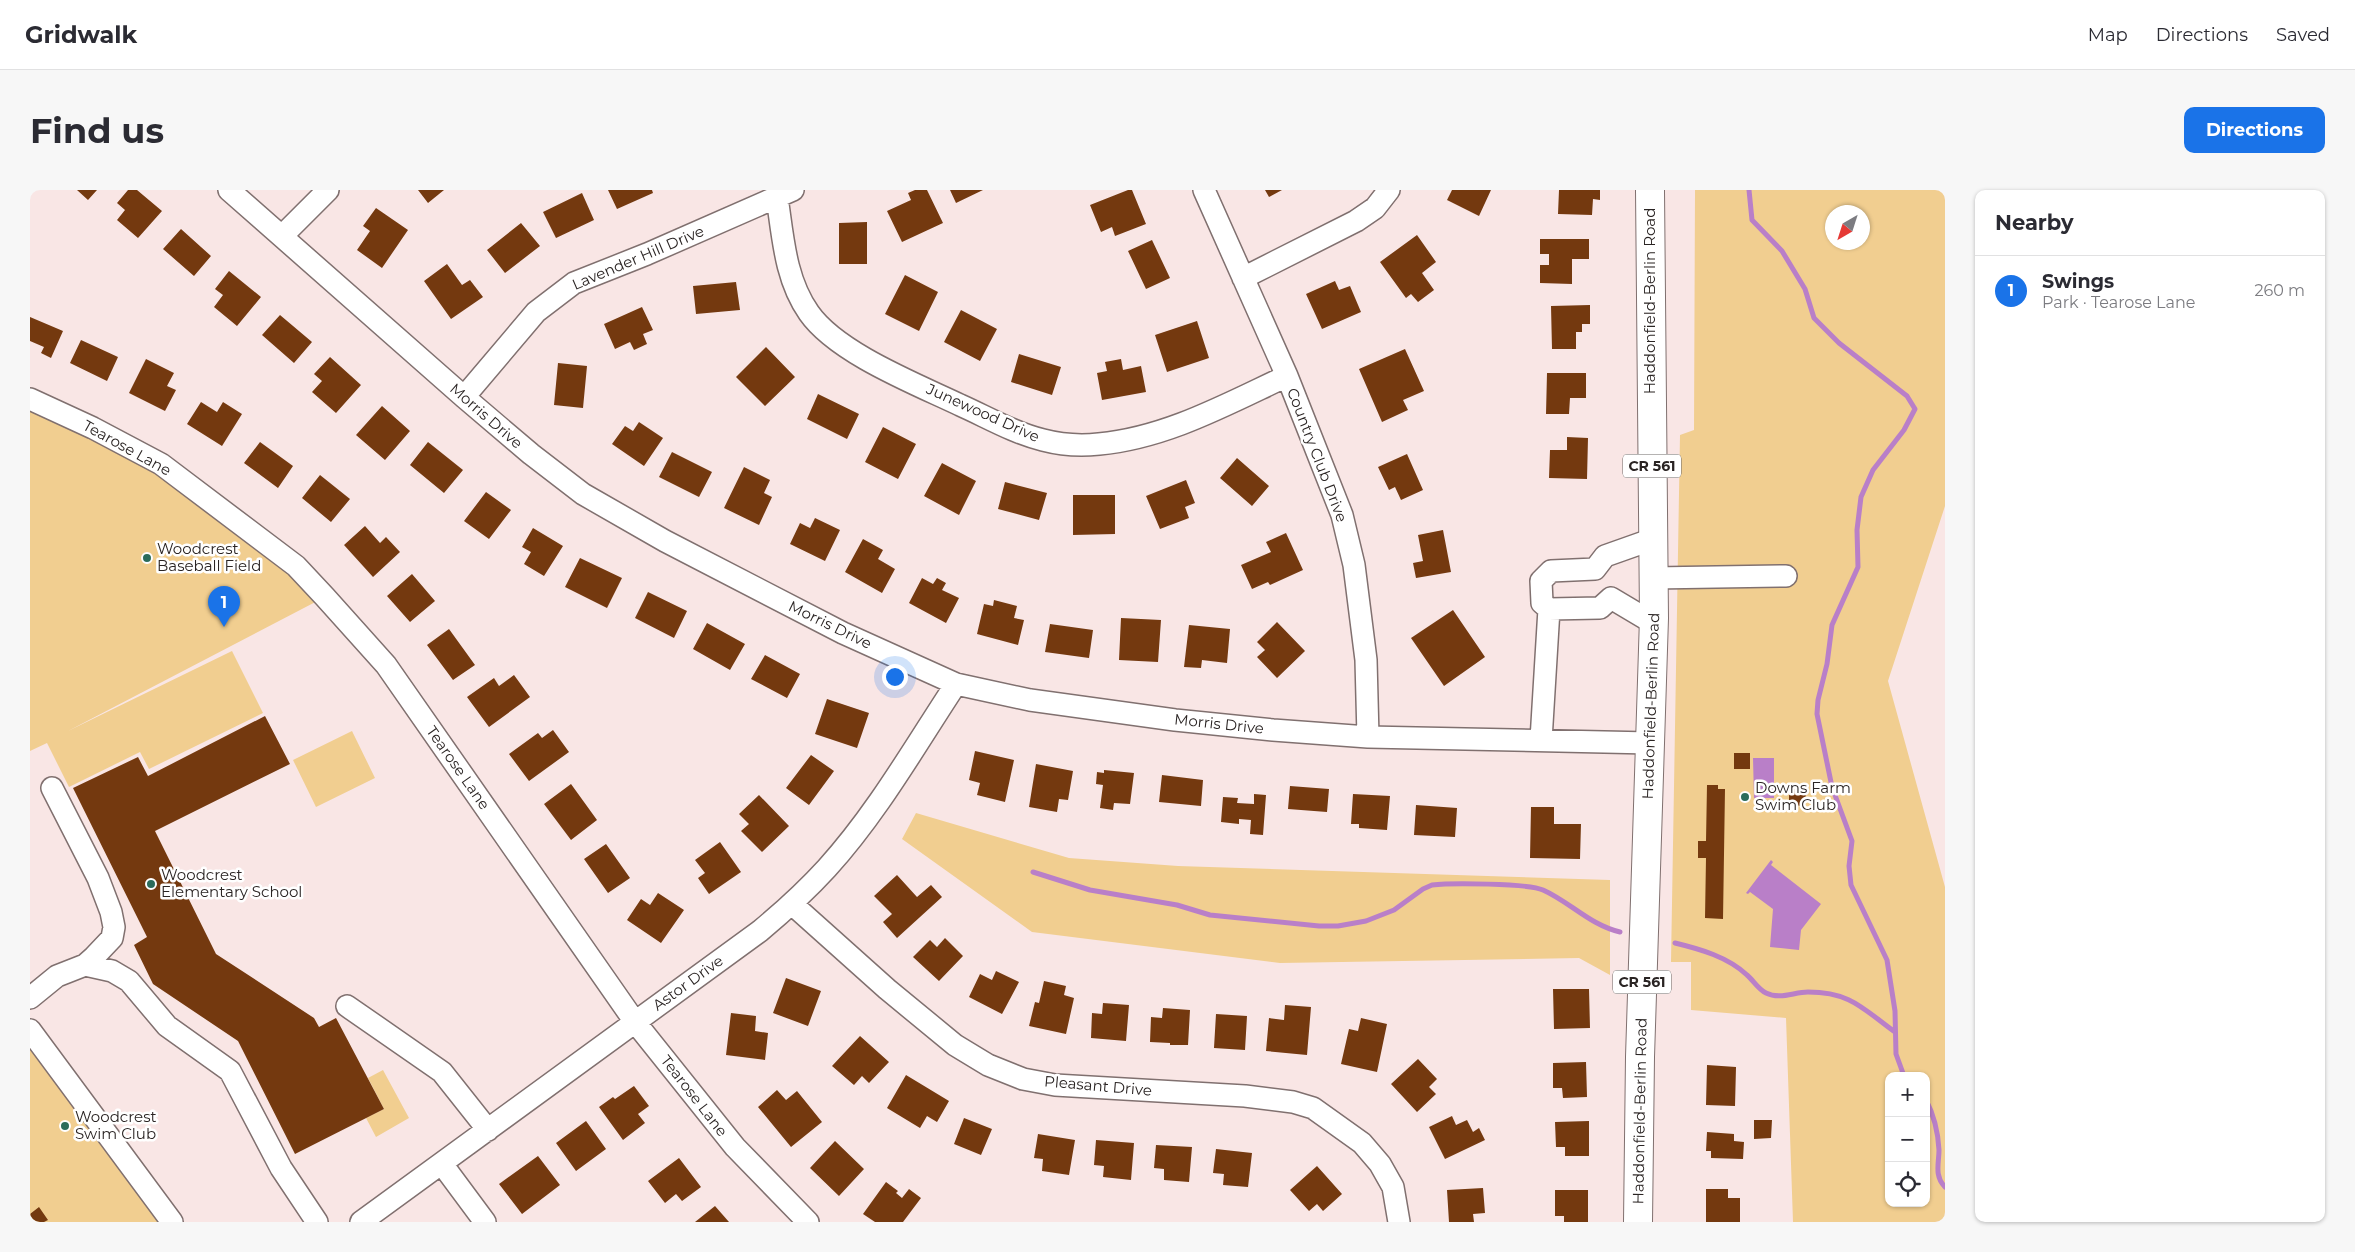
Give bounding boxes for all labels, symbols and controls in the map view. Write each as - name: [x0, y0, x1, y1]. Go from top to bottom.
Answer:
- text: Gridwalk: [25, 20, 137, 49]
- text: Map: [2088, 24, 2128, 46]
- text: Directions: [2156, 24, 2248, 46]
- text: Saved: [2276, 24, 2330, 46]
- button: Directions: [2184, 107, 2325, 153]
- text: Find us: [30, 109, 164, 152]
- north arrow: [1825, 205, 1870, 250]
- street label: Haddonfield-Berlin Road: [1640, 208, 1659, 394]
- text: Nearby: [1995, 210, 2074, 235]
- street label: Lavender Hill Drive: [569, 221, 707, 294]
- text: Swings: [2042, 270, 2114, 293]
- text: 1: [2008, 281, 2014, 300]
- text: 260 m: [2254, 281, 2305, 300]
- text: Park · Tearose Lane: [2042, 293, 2195, 312]
- street label: Morris Drive: [446, 379, 527, 452]
- street label: Junewood Drive: [923, 379, 1043, 446]
- street label: Country Club Drive: [1283, 385, 1352, 525]
- street label: Tearose Lane: [80, 416, 175, 480]
- road number: CR 561: [1623, 454, 1681, 478]
- place label: Woodcrest Baseball Field: [157, 539, 261, 575]
- marker: Woodcrest Baseball Field: [141, 552, 153, 564]
- pin: 1: [208, 586, 240, 627]
- street label: Morris Drive: [786, 596, 875, 653]
- street label: Haddonfield-Berlin Road: [1638, 612, 1663, 800]
- your location: [882, 664, 908, 690]
- street label: Morris Drive: [1173, 709, 1265, 738]
- street label: Tearose Lane: [423, 722, 494, 813]
- place label: Downs Farm Swim Club: [1755, 778, 1851, 814]
- marker: Downs Farm Swim Club: [1739, 791, 1751, 803]
- place label: Woodcrest Elementary School: [161, 865, 302, 901]
- marker: Woodcrest Elementary School: [145, 878, 157, 890]
- street label: Astor Drive: [649, 951, 727, 1015]
- road number: CR 561: [1613, 970, 1671, 994]
- street label: Haddonfield-Berlin Road: [1628, 1017, 1651, 1204]
- street label: Tearose Lane: [657, 1051, 732, 1140]
- street label: Pleasant Drive: [1043, 1071, 1153, 1100]
- map controls: [1885, 1072, 1930, 1207]
- button: +: [1885, 1072, 1930, 1117]
- place label: Woodcrest Swim Club: [75, 1107, 157, 1143]
- button: −: [1885, 1117, 1930, 1162]
- marker: Woodcrest Swim Club: [59, 1120, 71, 1132]
- button: locate: [1885, 1162, 1930, 1207]

